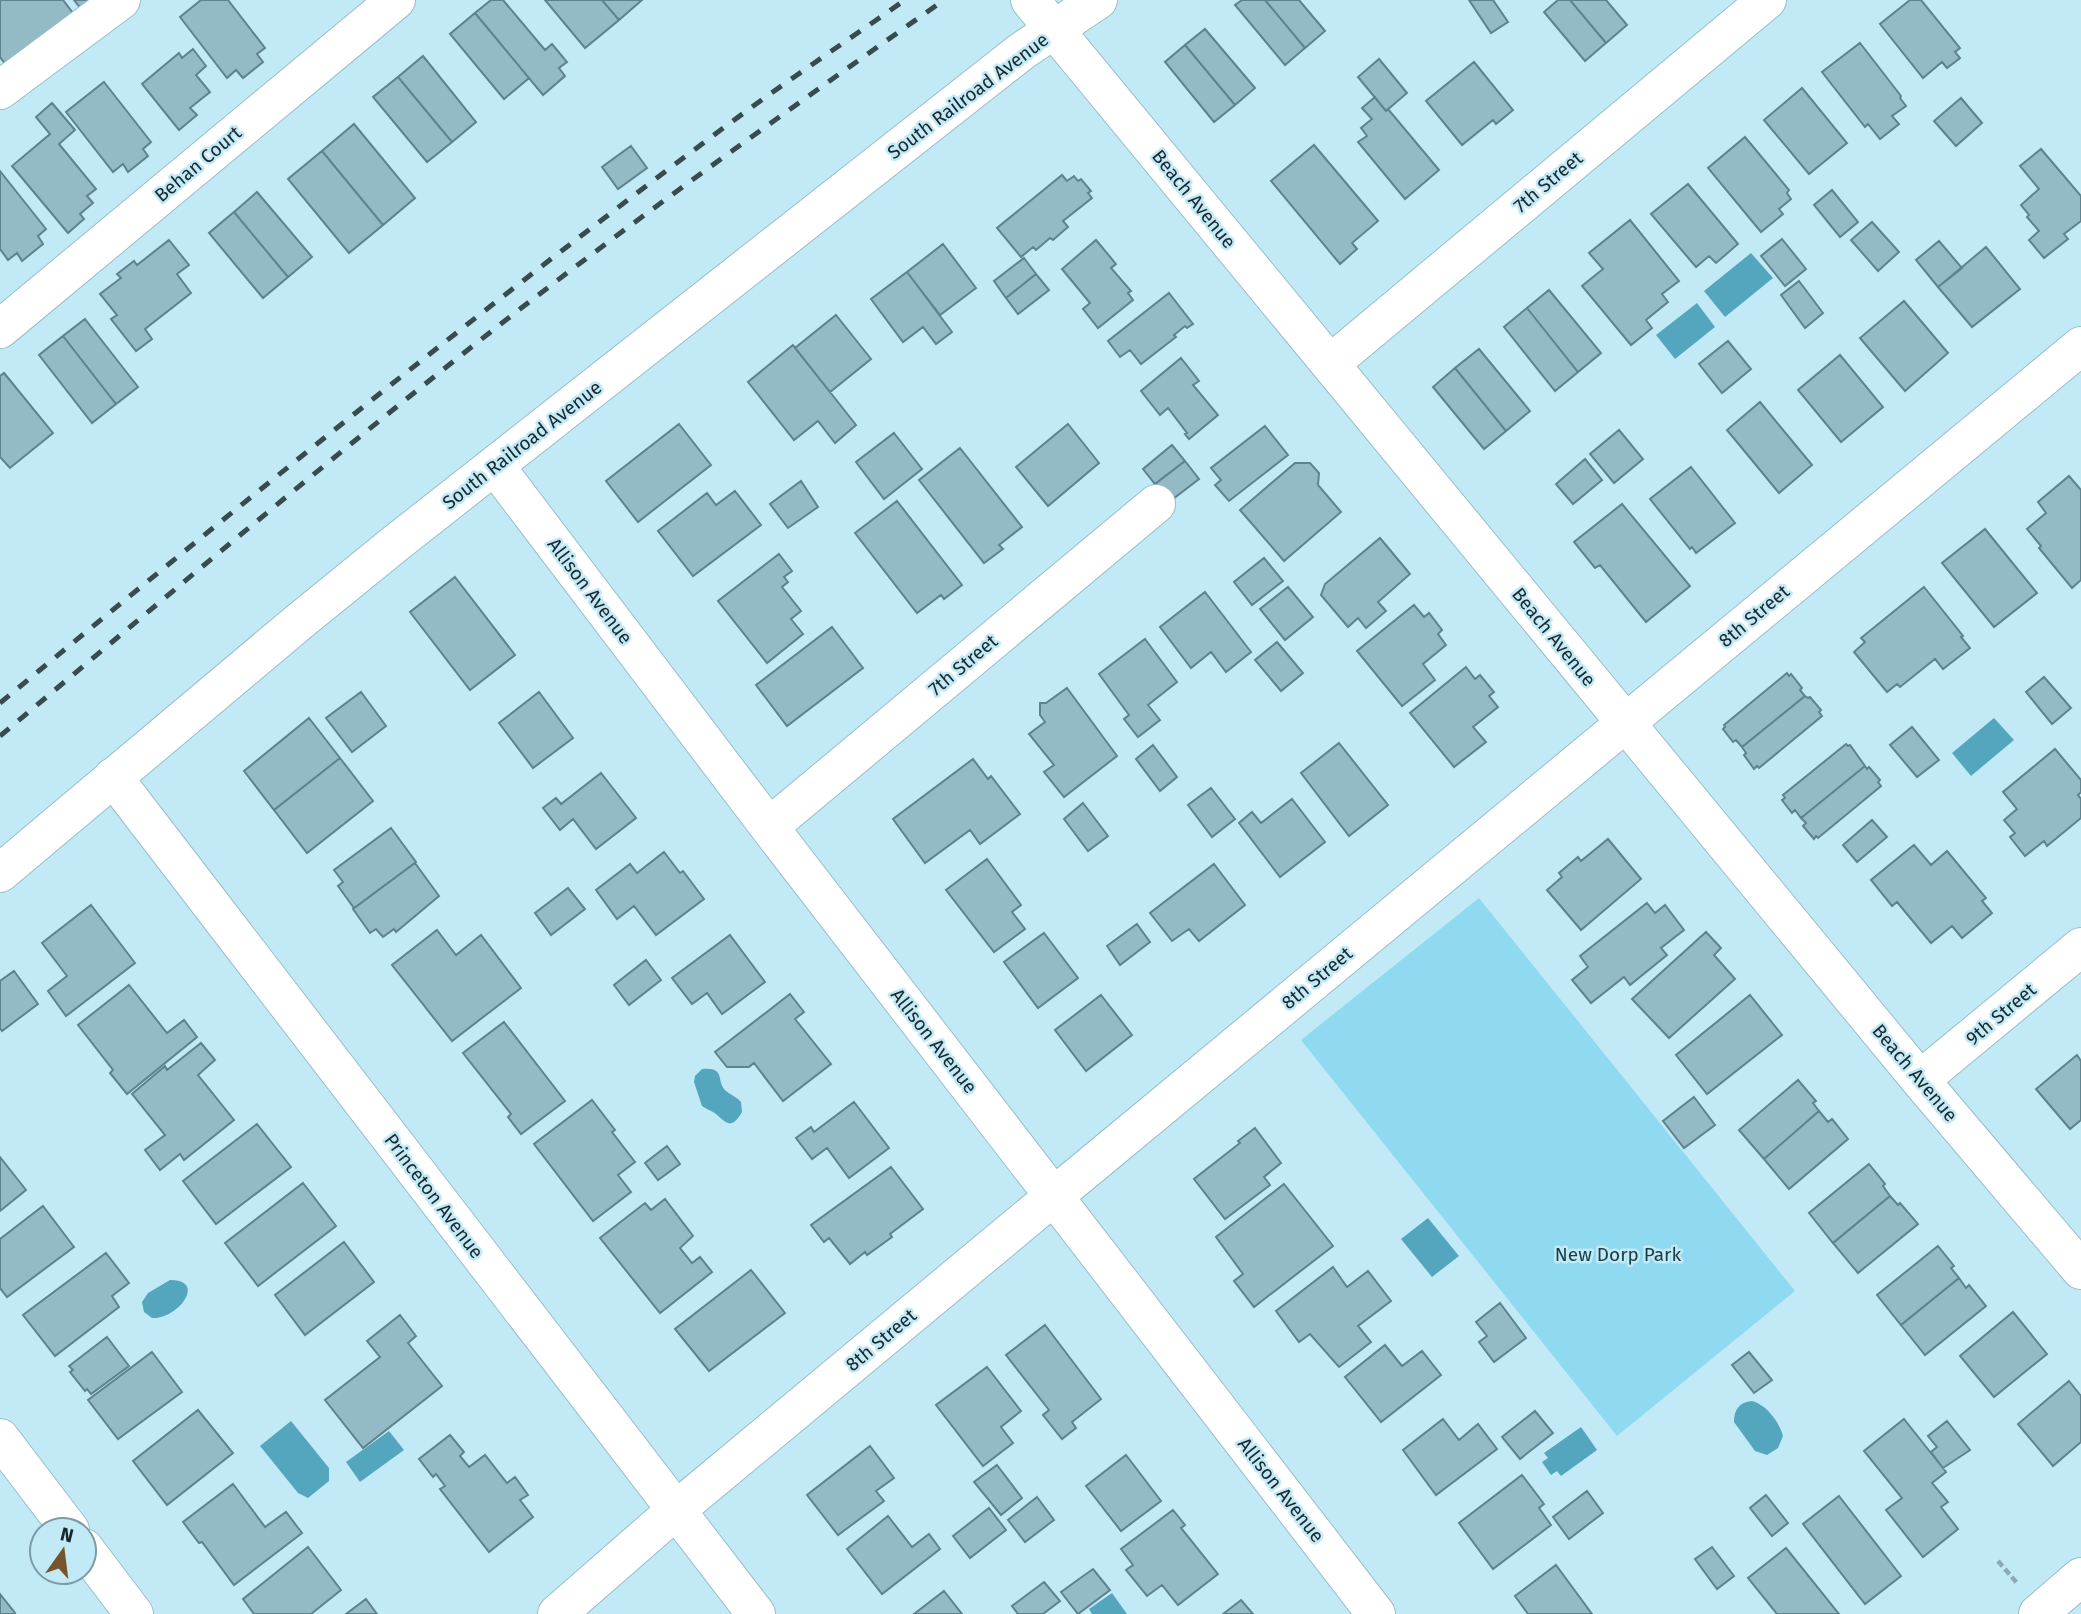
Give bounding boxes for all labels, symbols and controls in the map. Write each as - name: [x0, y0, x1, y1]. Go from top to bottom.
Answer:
- street label: South Railroad Avenue: [883, 28, 1053, 164]
- street label: Behan Court: [150, 121, 246, 207]
- street label: Beach Avenue: [1147, 145, 1241, 253]
- street label: 7th Street: [1509, 146, 1587, 217]
- street label: South Railroad Avenue: [438, 376, 606, 514]
- street label: Allison Avenue: [543, 534, 637, 648]
- street label: 8th Street: [1714, 580, 1794, 652]
- street label: Beach Avenue: [1507, 583, 1601, 691]
- street label: 7th Street: [924, 629, 1002, 700]
- street label: 8th Street: [1277, 942, 1357, 1014]
- street label: 9th Street: [1961, 978, 2041, 1050]
- street label: Allison Avenue: [886, 984, 982, 1098]
- street label: Beach Avenue: [1868, 1020, 1962, 1126]
- street label: Princeton Avenue: [380, 1129, 488, 1263]
- park label: New Dorp Park: [1555, 1243, 1681, 1266]
- street label: 8th Street: [841, 1304, 921, 1376]
- street label: Allison Avenue: [1233, 1433, 1329, 1547]
- north arrow: [28, 1516, 98, 1586]
- text: N: [58, 1522, 76, 1548]

